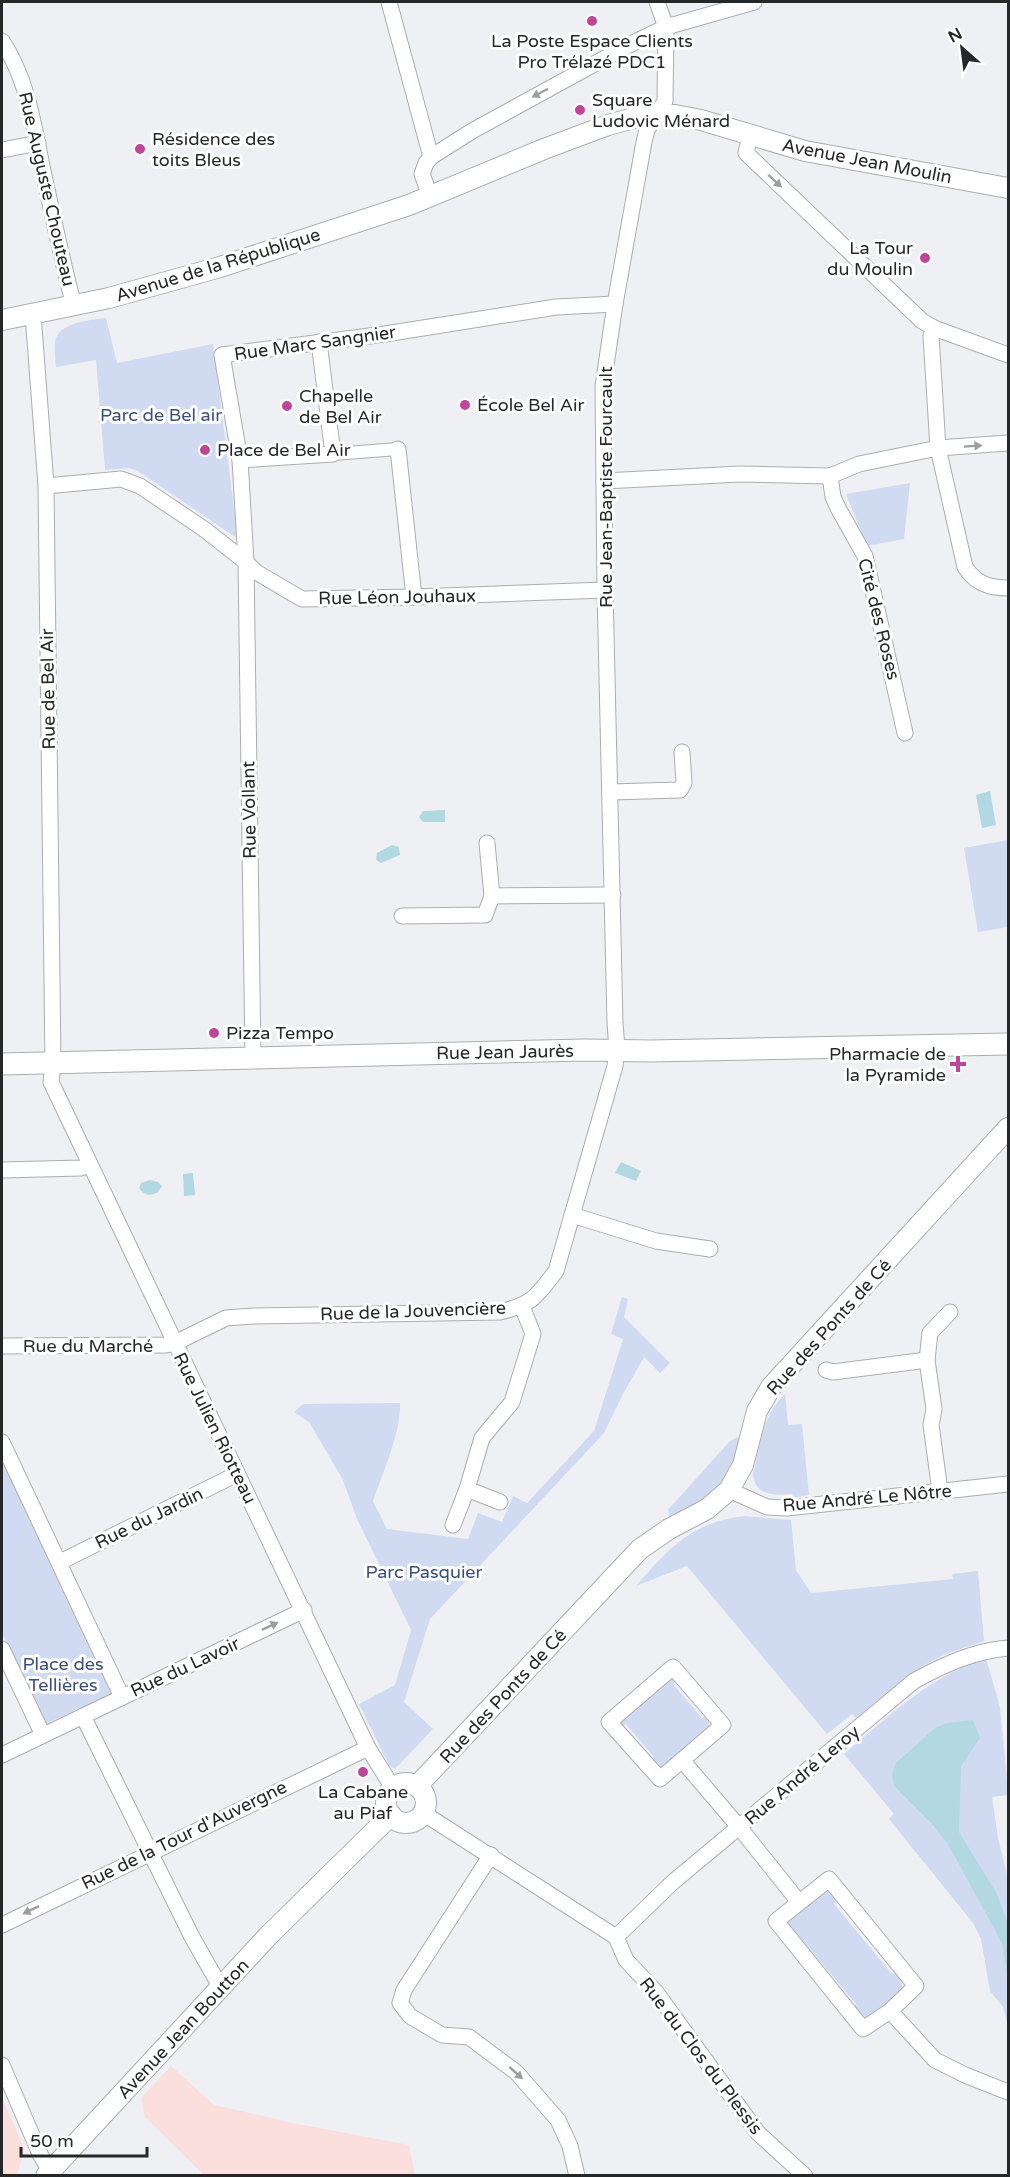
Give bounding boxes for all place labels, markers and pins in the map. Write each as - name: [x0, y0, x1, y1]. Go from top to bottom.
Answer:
- marker: La Poste Espace Clients Pro Trélazé PDC1: [585, 14, 599, 28]
- place label: La Poste Espace Clients Pro Trélazé PDC1: [491, 30, 693, 73]
- place label: Square Ludovic Ménard: [592, 89, 730, 132]
- marker: Square Ludovic Ménard: [573, 103, 587, 117]
- place label: Résidence des toits Bleus: [152, 128, 275, 171]
- marker: Résidence des toits Bleus: [133, 142, 147, 156]
- place label: La Tour du Moulin: [827, 237, 913, 280]
- marker: La Tour du Moulin: [918, 251, 932, 265]
- place label: Chapelle de Bel Air: [299, 385, 382, 428]
- place label: École Bel Air: [477, 394, 585, 416]
- marker: École Bel Air: [458, 398, 472, 412]
- marker: Chapelle de Bel Air: [280, 399, 294, 413]
- place label: Place de Bel Air: [217, 439, 351, 461]
- marker: Place de Bel Air: [198, 443, 212, 457]
- place label: Pizza Tempo: [226, 1022, 334, 1044]
- marker: Pizza Tempo: [207, 1026, 221, 1040]
- place label: Pharmacie de la Pyramide: [829, 1043, 946, 1086]
- marker: Pharmacie de la Pyramide: [951, 1057, 965, 1071]
- marker: La Cabane au Piaf: [356, 1765, 370, 1779]
- place label: La Cabane au Piaf: [318, 1781, 408, 1824]

